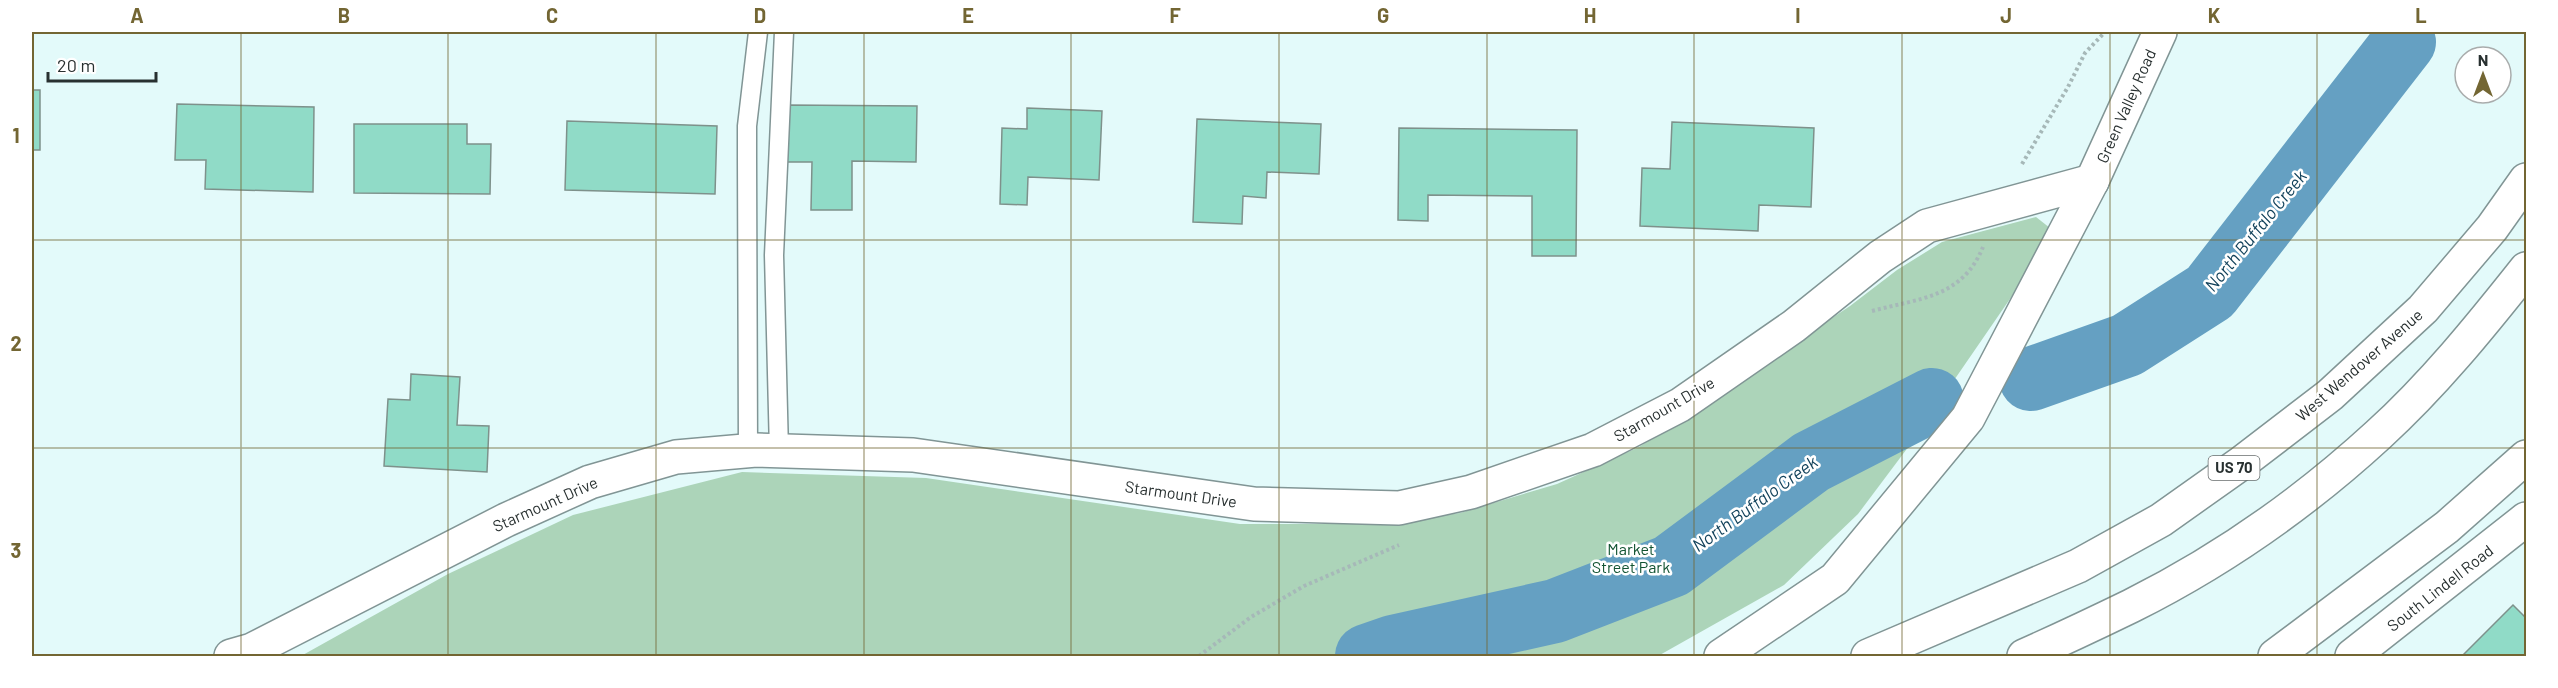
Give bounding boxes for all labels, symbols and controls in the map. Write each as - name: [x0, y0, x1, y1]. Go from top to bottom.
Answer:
- text: A: [130, 3, 144, 27]
- text: B: [338, 3, 350, 27]
- text: C: [546, 3, 558, 27]
- text: D: [754, 3, 766, 27]
- text: E: [962, 3, 974, 27]
- text: F: [1169, 3, 1181, 27]
- text: G: [1377, 3, 1389, 27]
- text: H: [1584, 3, 1596, 27]
- text: I: [1795, 3, 1801, 27]
- text: J: [2000, 3, 2012, 27]
- text: K: [2208, 3, 2221, 27]
- text: L: [2415, 3, 2427, 27]
- scale bar: [48, 45, 156, 83]
- north arrow: [2453, 45, 2513, 105]
- street label: Green Valley Road: [2092, 46, 2159, 166]
- text: N: [2478, 50, 2488, 69]
- text: 20 m: [57, 54, 95, 76]
- text: 1: [12, 123, 20, 147]
- water label: North Buffalo Creek: [2200, 165, 2311, 295]
- street label: West Wendover Avenue: [2291, 304, 2426, 425]
- text: 2: [10, 331, 22, 355]
- street label: Starmount Drive: [1610, 372, 1717, 445]
- water label: North Buffalo Creek: [1687, 450, 1822, 556]
- road number: US 70: [2208, 456, 2260, 480]
- street label: Starmount Drive: [489, 472, 600, 535]
- street label: Starmount Drive: [1124, 476, 1238, 511]
- text: 3: [11, 538, 21, 562]
- park label: Market Street Park: [1592, 539, 1670, 576]
- street label: South Lindell Road: [2383, 540, 2496, 635]

